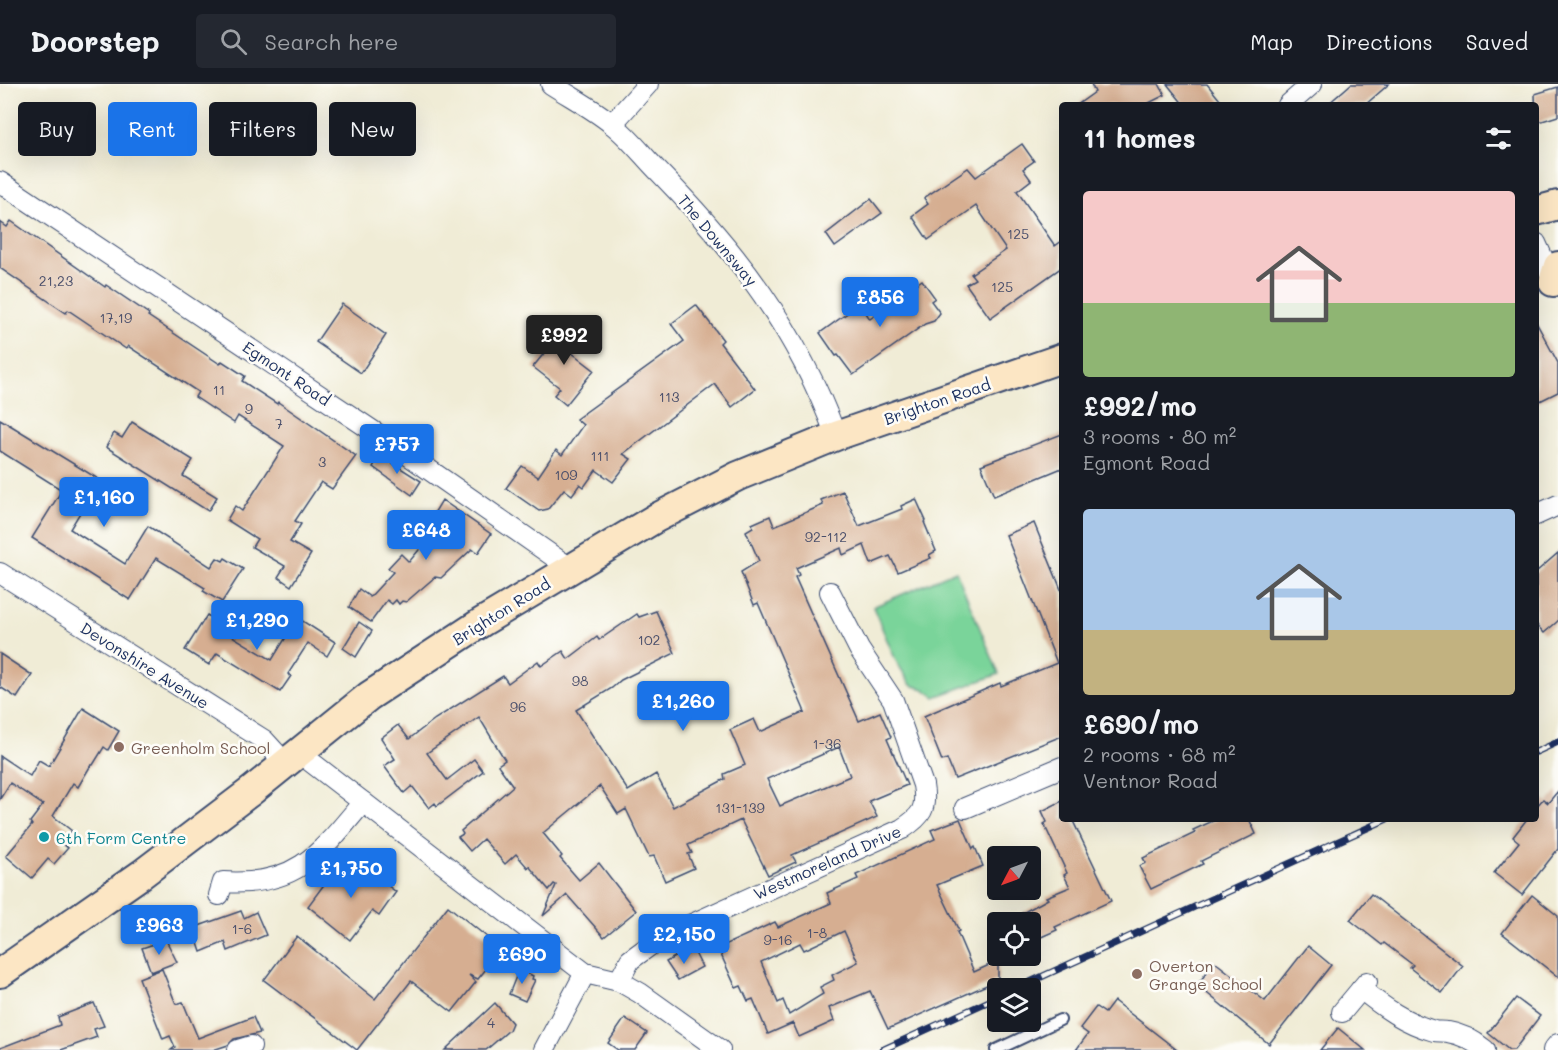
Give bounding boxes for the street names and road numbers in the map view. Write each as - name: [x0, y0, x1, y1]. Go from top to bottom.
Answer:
- street label: The Downsway: [674, 190, 762, 290]
- street label: Egmont Road: [239, 336, 335, 410]
- street label: Brighton Road: [881, 373, 993, 429]
- street label: Brighton Road: [448, 573, 554, 649]
- street label: Devonshire Avenue: [77, 617, 213, 713]
- street label: Westmoreland Drive: [750, 820, 904, 904]

